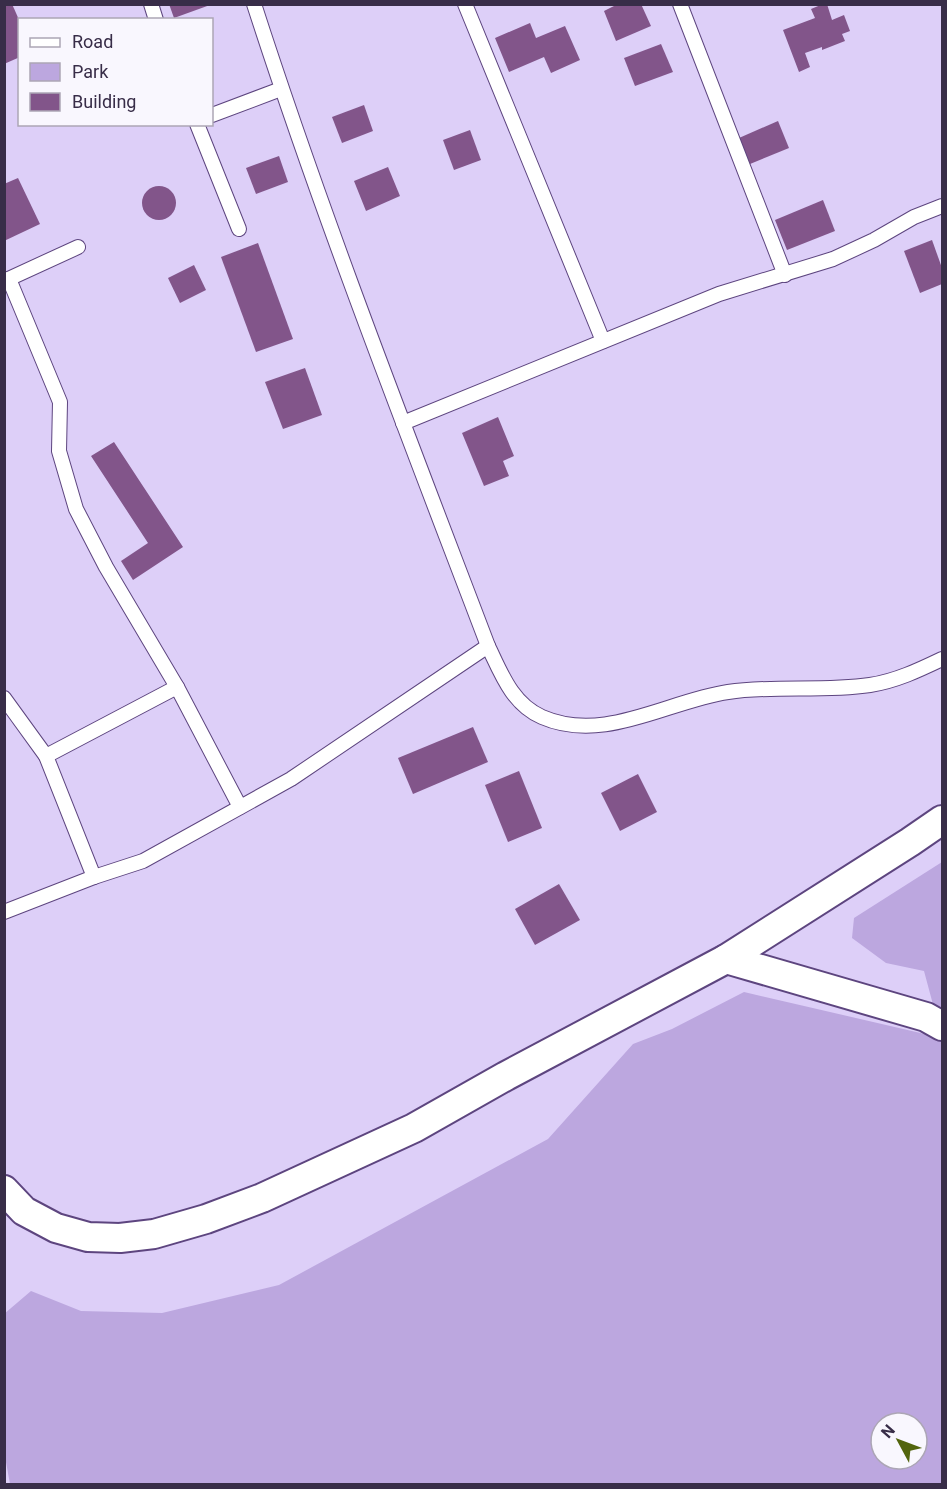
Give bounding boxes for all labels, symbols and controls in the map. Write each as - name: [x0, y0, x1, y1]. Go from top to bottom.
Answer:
- legend: [18, 18, 213, 126]
- text: Road: [72, 31, 113, 52]
- text: Park: [72, 61, 109, 82]
- text: Building: [72, 91, 136, 112]
- north arrow: [869, 1411, 929, 1471]
- text: N: [877, 1421, 899, 1442]

